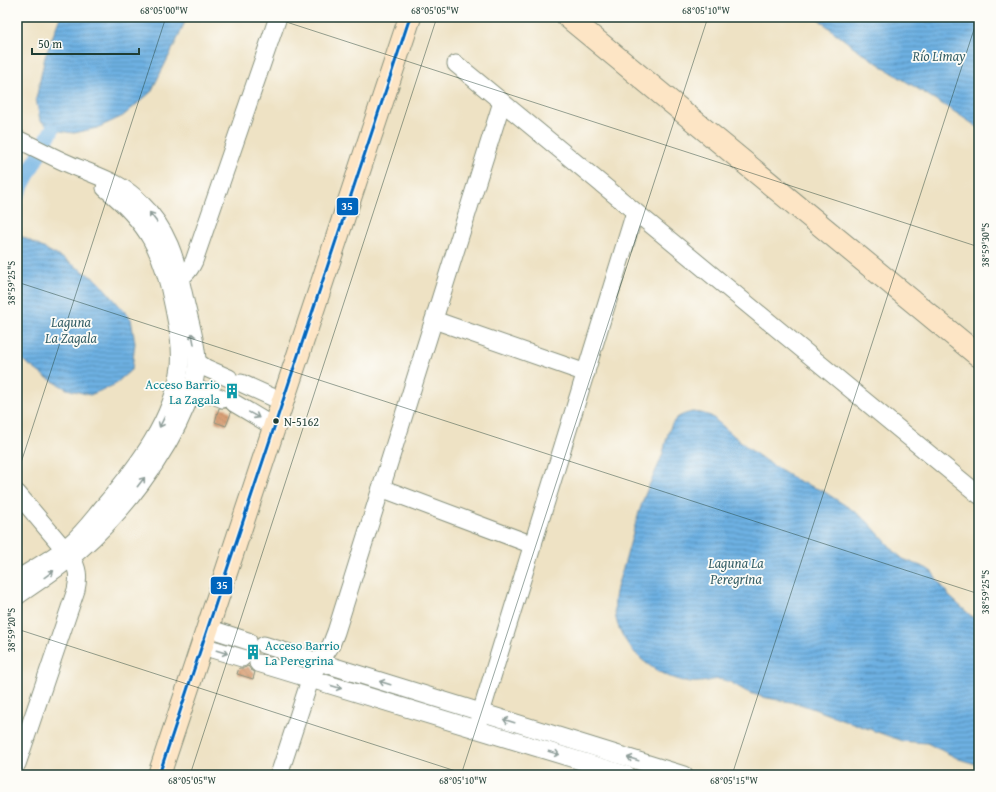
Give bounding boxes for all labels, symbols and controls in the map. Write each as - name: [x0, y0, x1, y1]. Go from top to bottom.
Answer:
- text: 68°05'00"W: [140, 3, 188, 18]
- text: 68°05'05"W: [411, 3, 459, 18]
- text: 68°05'10"W: [682, 3, 730, 18]
- scale bar: [32, 30, 139, 56]
- text: 50 m: [38, 35, 62, 52]
- water label: Río Limay: [911, 46, 966, 66]
- line badge: 35: [336, 197, 359, 216]
- text: 35: [341, 198, 353, 214]
- one-way arrow: [149, 211, 157, 222]
- text: 38°59'30"S: [978, 223, 993, 267]
- text: 38°59'25"S: [4, 261, 19, 305]
- water label: Laguna La Zagala: [44, 312, 97, 348]
- one-way arrow: [189, 333, 197, 346]
- place label: Acceso Barrio La Zagala: [145, 375, 221, 409]
- building icon: Acceso Barrio La Zagala: [223, 382, 241, 400]
- one-way arrow: [248, 411, 260, 419]
- place label: N-5162: [284, 413, 319, 430]
- one-way arrow: [158, 416, 165, 428]
- marker: N-5162: [271, 416, 281, 426]
- one-way arrow: [137, 477, 145, 488]
- water label: Laguna La Peregrina: [707, 553, 764, 589]
- one-way arrow: [43, 570, 54, 578]
- text: 38°59'25"S: [978, 570, 993, 614]
- line badge: 35: [210, 576, 233, 595]
- text: 35: [216, 577, 228, 593]
- text: 38°59'20"S: [4, 608, 19, 652]
- place label: Acceso Barrio La Peregrina: [265, 636, 340, 670]
- building icon: Acceso Barrio La Peregrina: [244, 643, 262, 661]
- one-way arrow: [215, 649, 228, 656]
- one-way arrow: [379, 679, 392, 686]
- one-way arrow: [329, 683, 341, 691]
- one-way arrow: [503, 717, 516, 724]
- one-way arrow: [547, 750, 560, 757]
- one-way arrow: [627, 755, 640, 762]
- text: 68°05'05"W: [168, 773, 216, 788]
- text: 68°05'10"W: [439, 773, 487, 788]
- text: 68°05'15"W: [710, 773, 758, 788]

